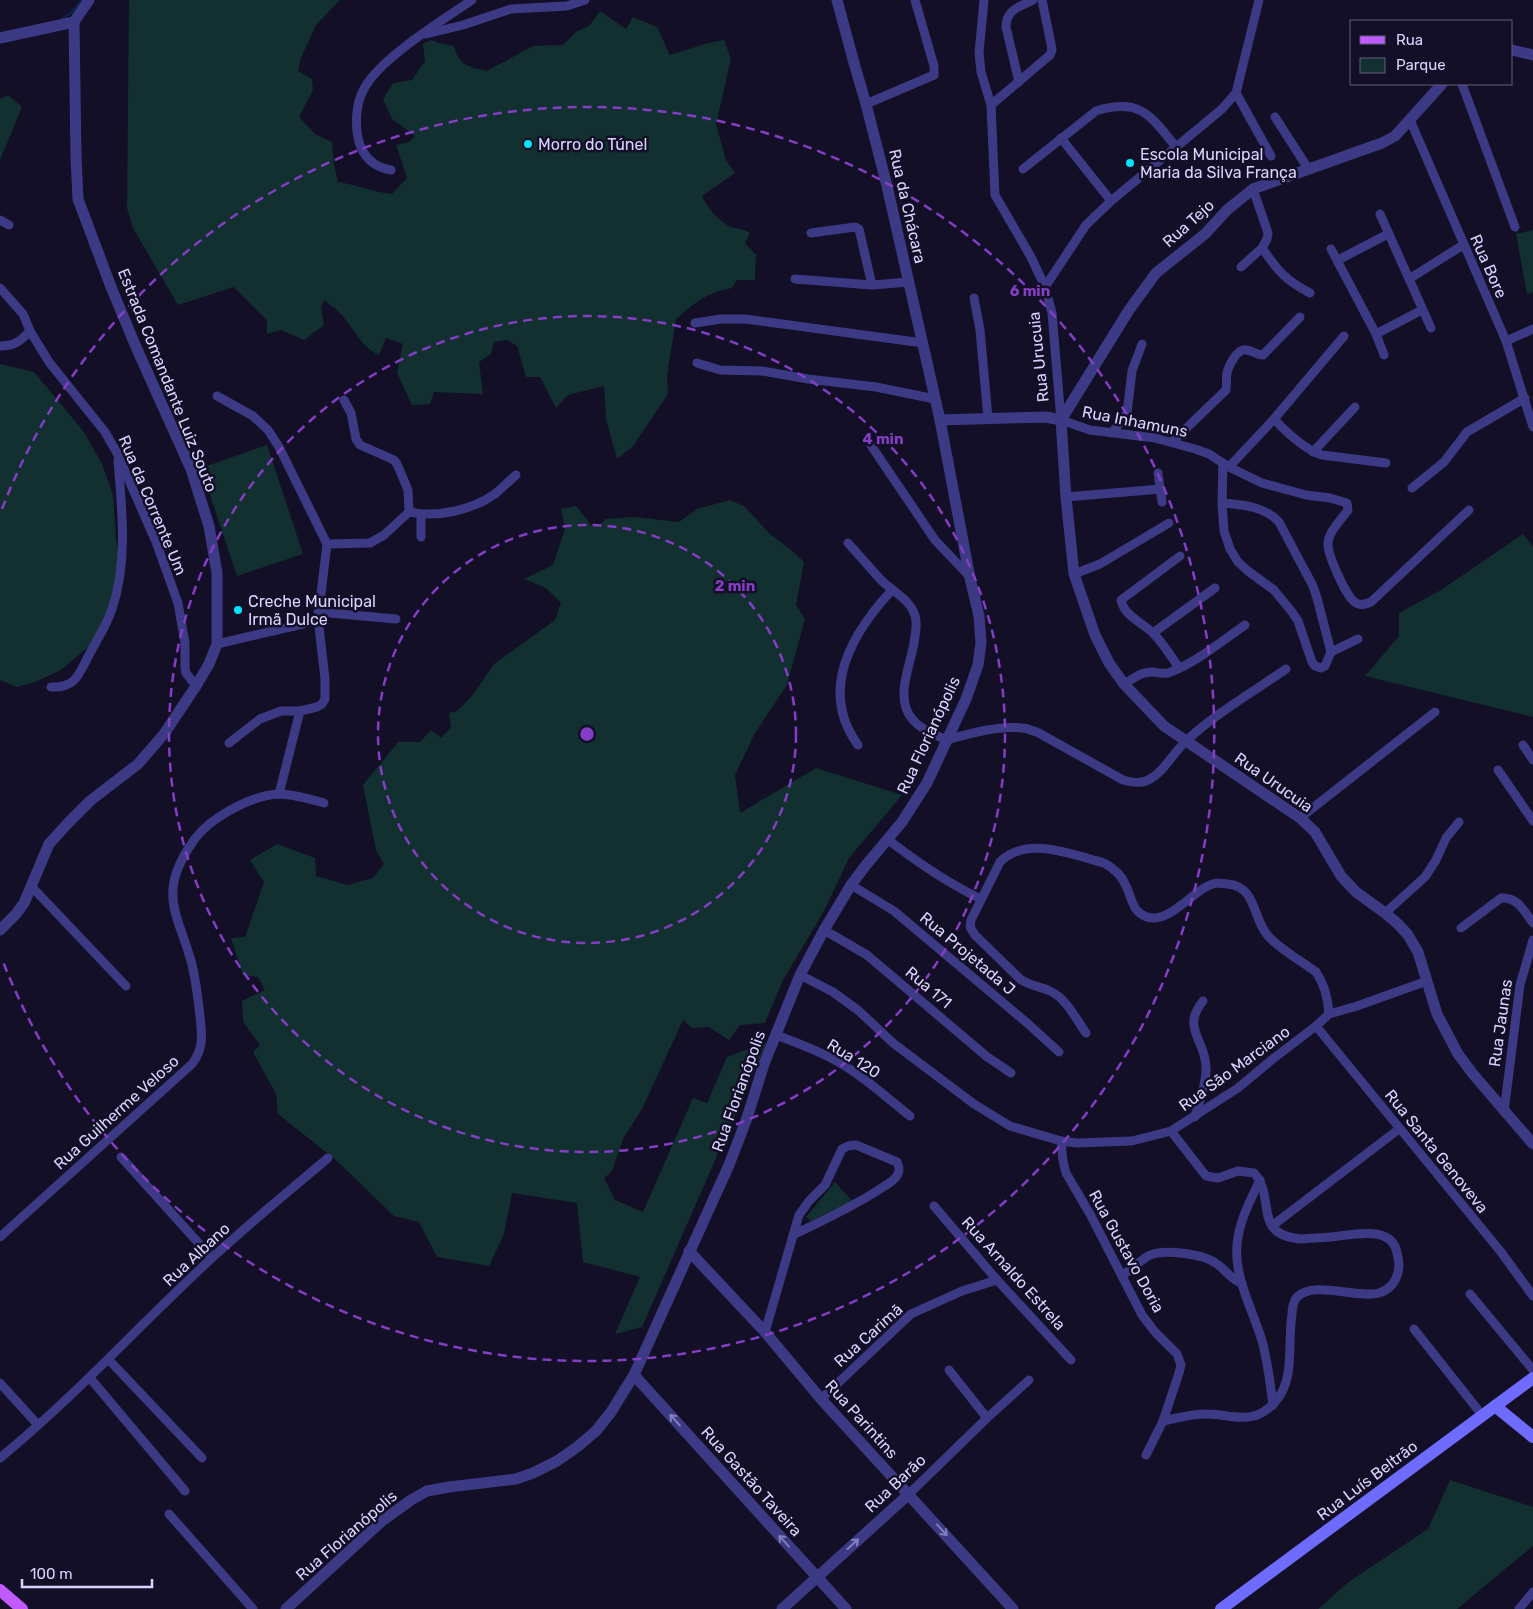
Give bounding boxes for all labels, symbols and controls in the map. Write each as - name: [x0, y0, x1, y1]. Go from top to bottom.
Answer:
- legend: [1350, 20, 1513, 85]
- text: Rua: [1396, 31, 1423, 49]
- text: Parque: [1396, 56, 1446, 74]
- place label: Morro do Túnel: [538, 135, 647, 154]
- marker: Morro do Túnel: [522, 138, 534, 150]
- place label: Escola Municipal Maria da Silva França: [1140, 145, 1297, 182]
- street label: Rua da Chácara: [885, 147, 930, 265]
- marker: Escola Municipal Maria da Silva França: [1124, 157, 1136, 169]
- street label: Rua Tejo: [1159, 195, 1218, 251]
- street label: Rua Bore: [1466, 231, 1511, 301]
- street label: Estrada Comandante Luiz Souto: [114, 266, 221, 495]
- text: 6 min: [1010, 282, 1050, 300]
- street label: Rua Urucuia: [1024, 311, 1053, 403]
- street label: Rua Inhamuns: [1080, 402, 1189, 441]
- text: 4 min: [862, 430, 904, 448]
- street label: Rua da Corrente Um: [114, 432, 191, 578]
- text: 2 min: [715, 577, 755, 595]
- place label: Creche Municipal Irmã Dulce: [248, 592, 376, 629]
- marker: Creche Municipal Irmã Dulce: [232, 604, 244, 616]
- street label: Rua Florianópolis: [893, 673, 964, 797]
- centre of rings: [578, 725, 596, 743]
- street label: Rua Urucuia: [1231, 749, 1316, 816]
- street label: Rua Projetada J: [916, 908, 1019, 999]
- street label: Rua 171: [902, 962, 956, 1012]
- street label: Rua Jaunas: [1485, 978, 1516, 1068]
- street label: Rua São Marciano: [1175, 1022, 1294, 1115]
- street label: Rua Florianópolis: [708, 1028, 769, 1154]
- street label: Rua 120: [824, 1035, 884, 1082]
- street label: Rua Guilherme Veloso: [50, 1051, 183, 1174]
- street label: Rua Santa Genoveva: [1381, 1086, 1492, 1217]
- street label: Rua Gustavo Doria: [1085, 1187, 1168, 1316]
- street label: Rua Arnaldo Estrela: [958, 1213, 1070, 1334]
- street label: Rua Albano: [159, 1219, 234, 1290]
- street label: Rua Carimã: [830, 1300, 906, 1371]
- street label: Rua Parintins: [821, 1376, 902, 1463]
- one-way arrow: [669, 1414, 681, 1427]
- street label: Rua Gastão Taveira: [697, 1423, 806, 1540]
- street label: Rua Luís Beltrão: [1313, 1436, 1421, 1524]
- street label: Rua Barão: [861, 1450, 930, 1516]
- street label: Rua Florianópolis: [292, 1486, 401, 1584]
- one-way arrow: [936, 1524, 948, 1537]
- one-way arrow: [778, 1534, 790, 1547]
- one-way arrow: [847, 1538, 860, 1550]
- scale bar: [22, 1556, 152, 1588]
- text: 100 m: [30, 1565, 72, 1583]

